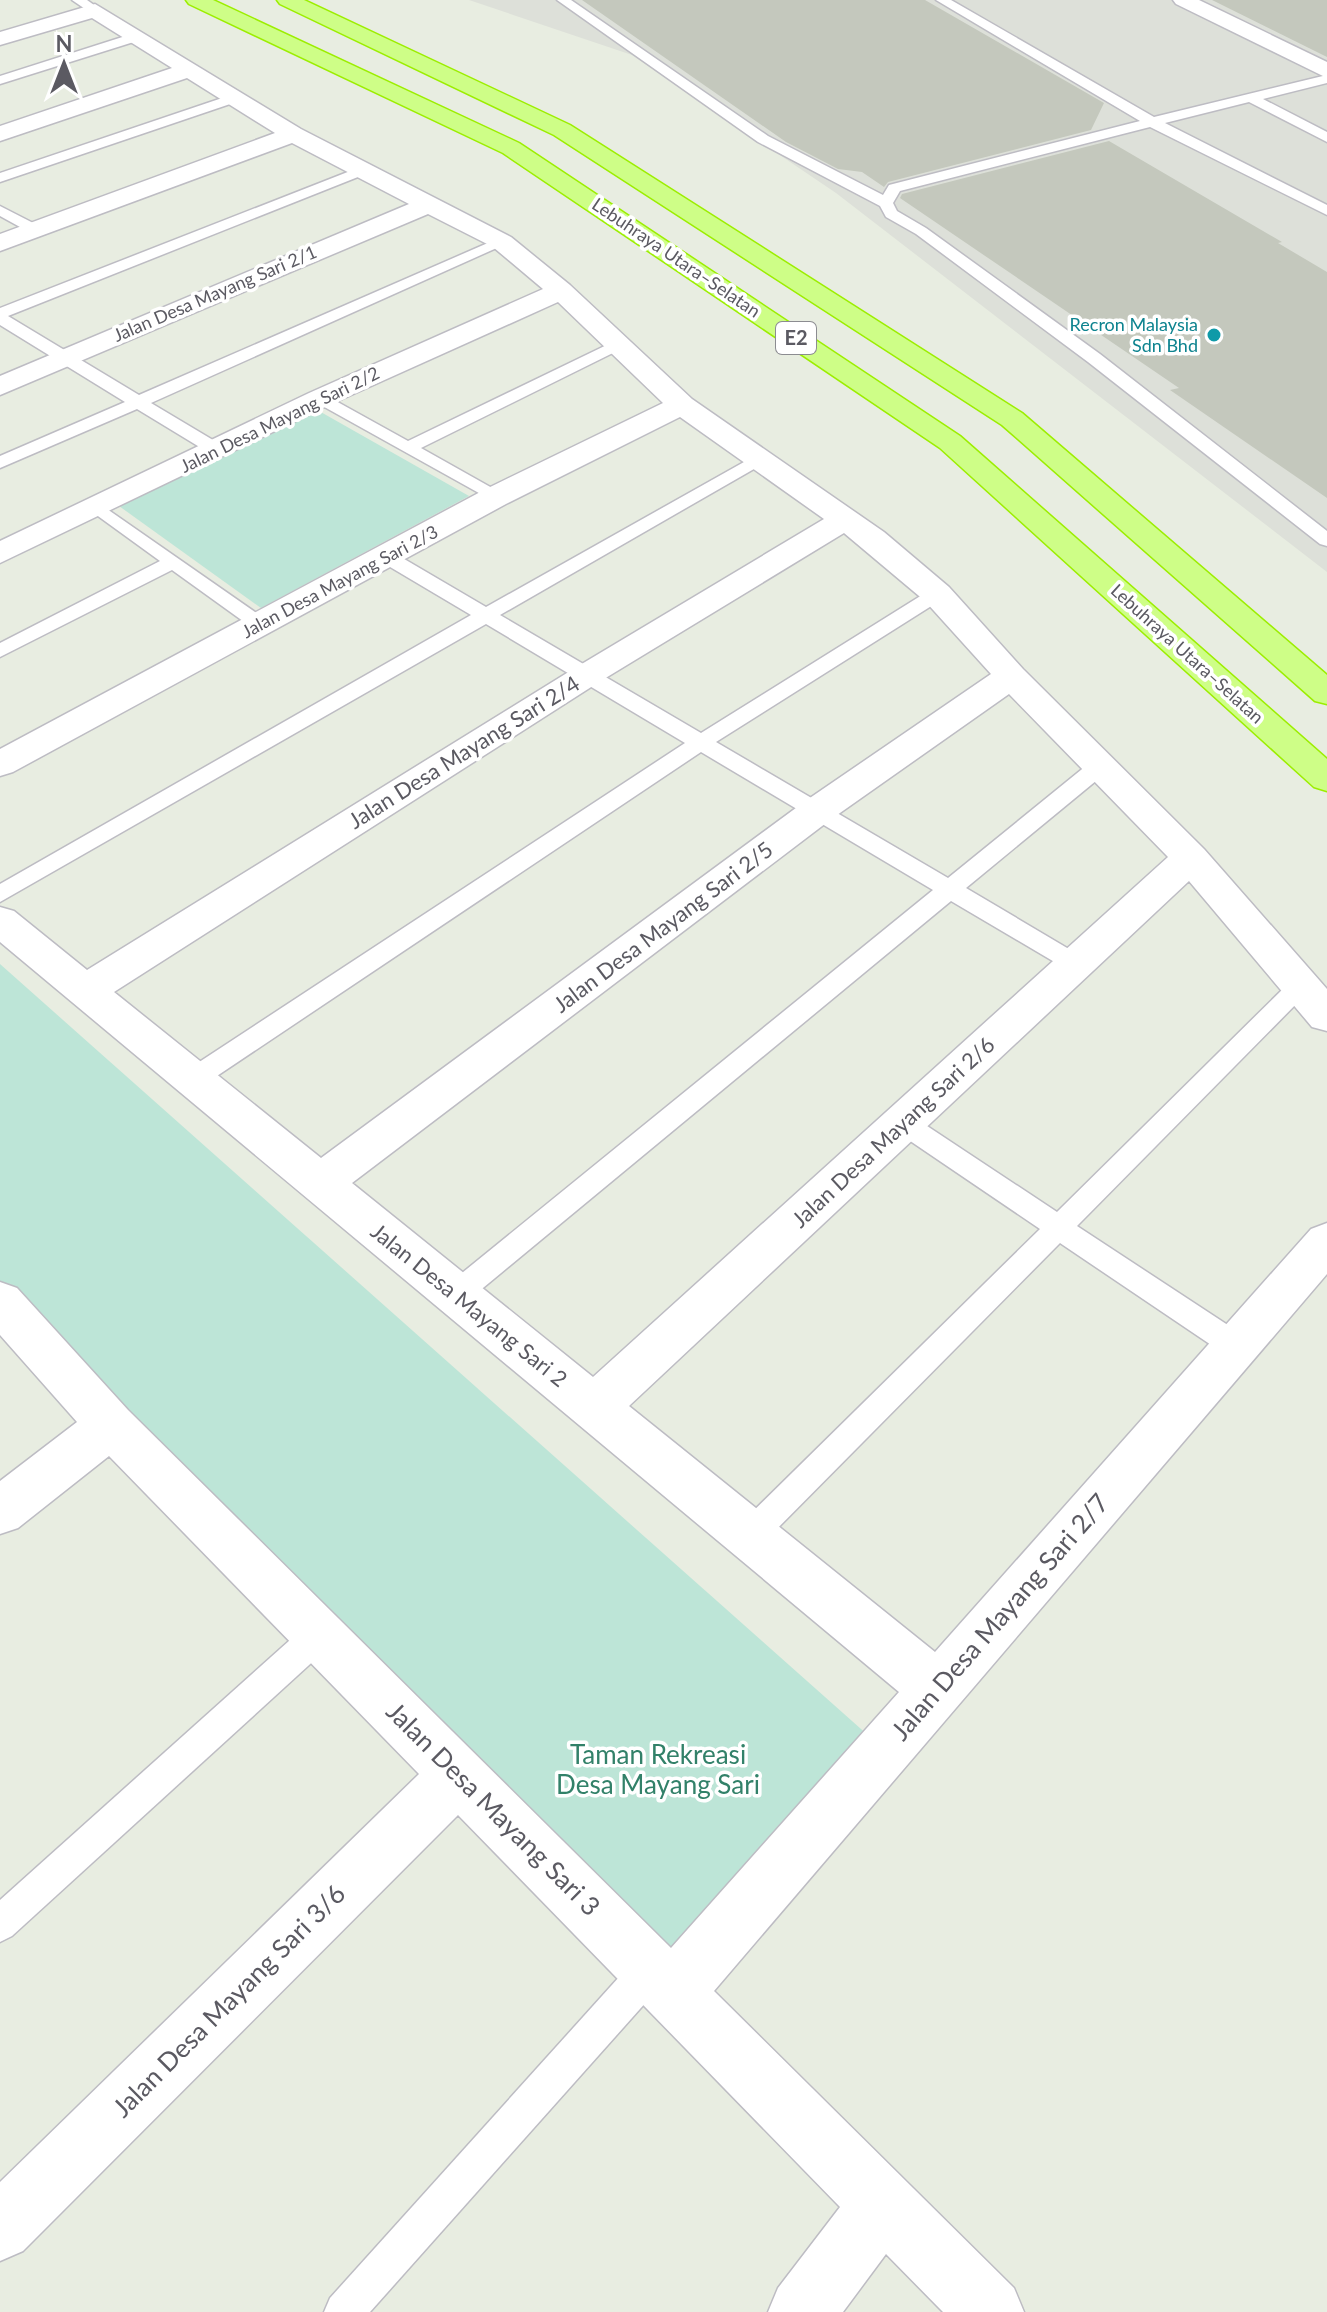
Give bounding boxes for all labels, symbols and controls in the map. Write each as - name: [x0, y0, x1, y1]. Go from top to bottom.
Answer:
- north arrow: [24, 24, 104, 104]
- text: N: [56, 30, 72, 57]
- street label: Lebuhraya Utara–Selatan: [588, 193, 765, 322]
- street label: Jalan Desa Mayang Sari 2/1: [110, 240, 320, 346]
- place label: Recron Malaysia Sdn Bhd: [1070, 313, 1198, 356]
- road number: E2: [776, 322, 816, 354]
- marker: Recron Malaysia Sdn Bhd: [1205, 326, 1223, 344]
- street label: Jalan Desa Mayang Sari 2/2: [176, 361, 383, 477]
- street label: Jalan Desa Mayang Sari 2/3: [238, 520, 441, 642]
- street label: Lebuhraya Utara–Selatan: [1107, 579, 1269, 728]
- street label: Jalan Desa Mayang Sari 2/4: [343, 669, 584, 834]
- street label: Jalan Desa Mayang Sari 2/5: [548, 835, 778, 1018]
- street label: Jalan Desa Mayang Sari 2/6: [786, 1031, 1000, 1233]
- street label: Jalan Desa Mayang Sari 2: [366, 1217, 573, 1392]
- street label: Jalan Desa Mayang Sari 2/7: [884, 1487, 1115, 1746]
- street label: Jalan Desa Mayang Sari 3: [380, 1695, 607, 1922]
- park label: Taman Rekreasi Desa Mayang Sari: [556, 1738, 760, 1800]
- street label: Jalan Desa Mayang Sari 3/6: [105, 1877, 351, 2123]

